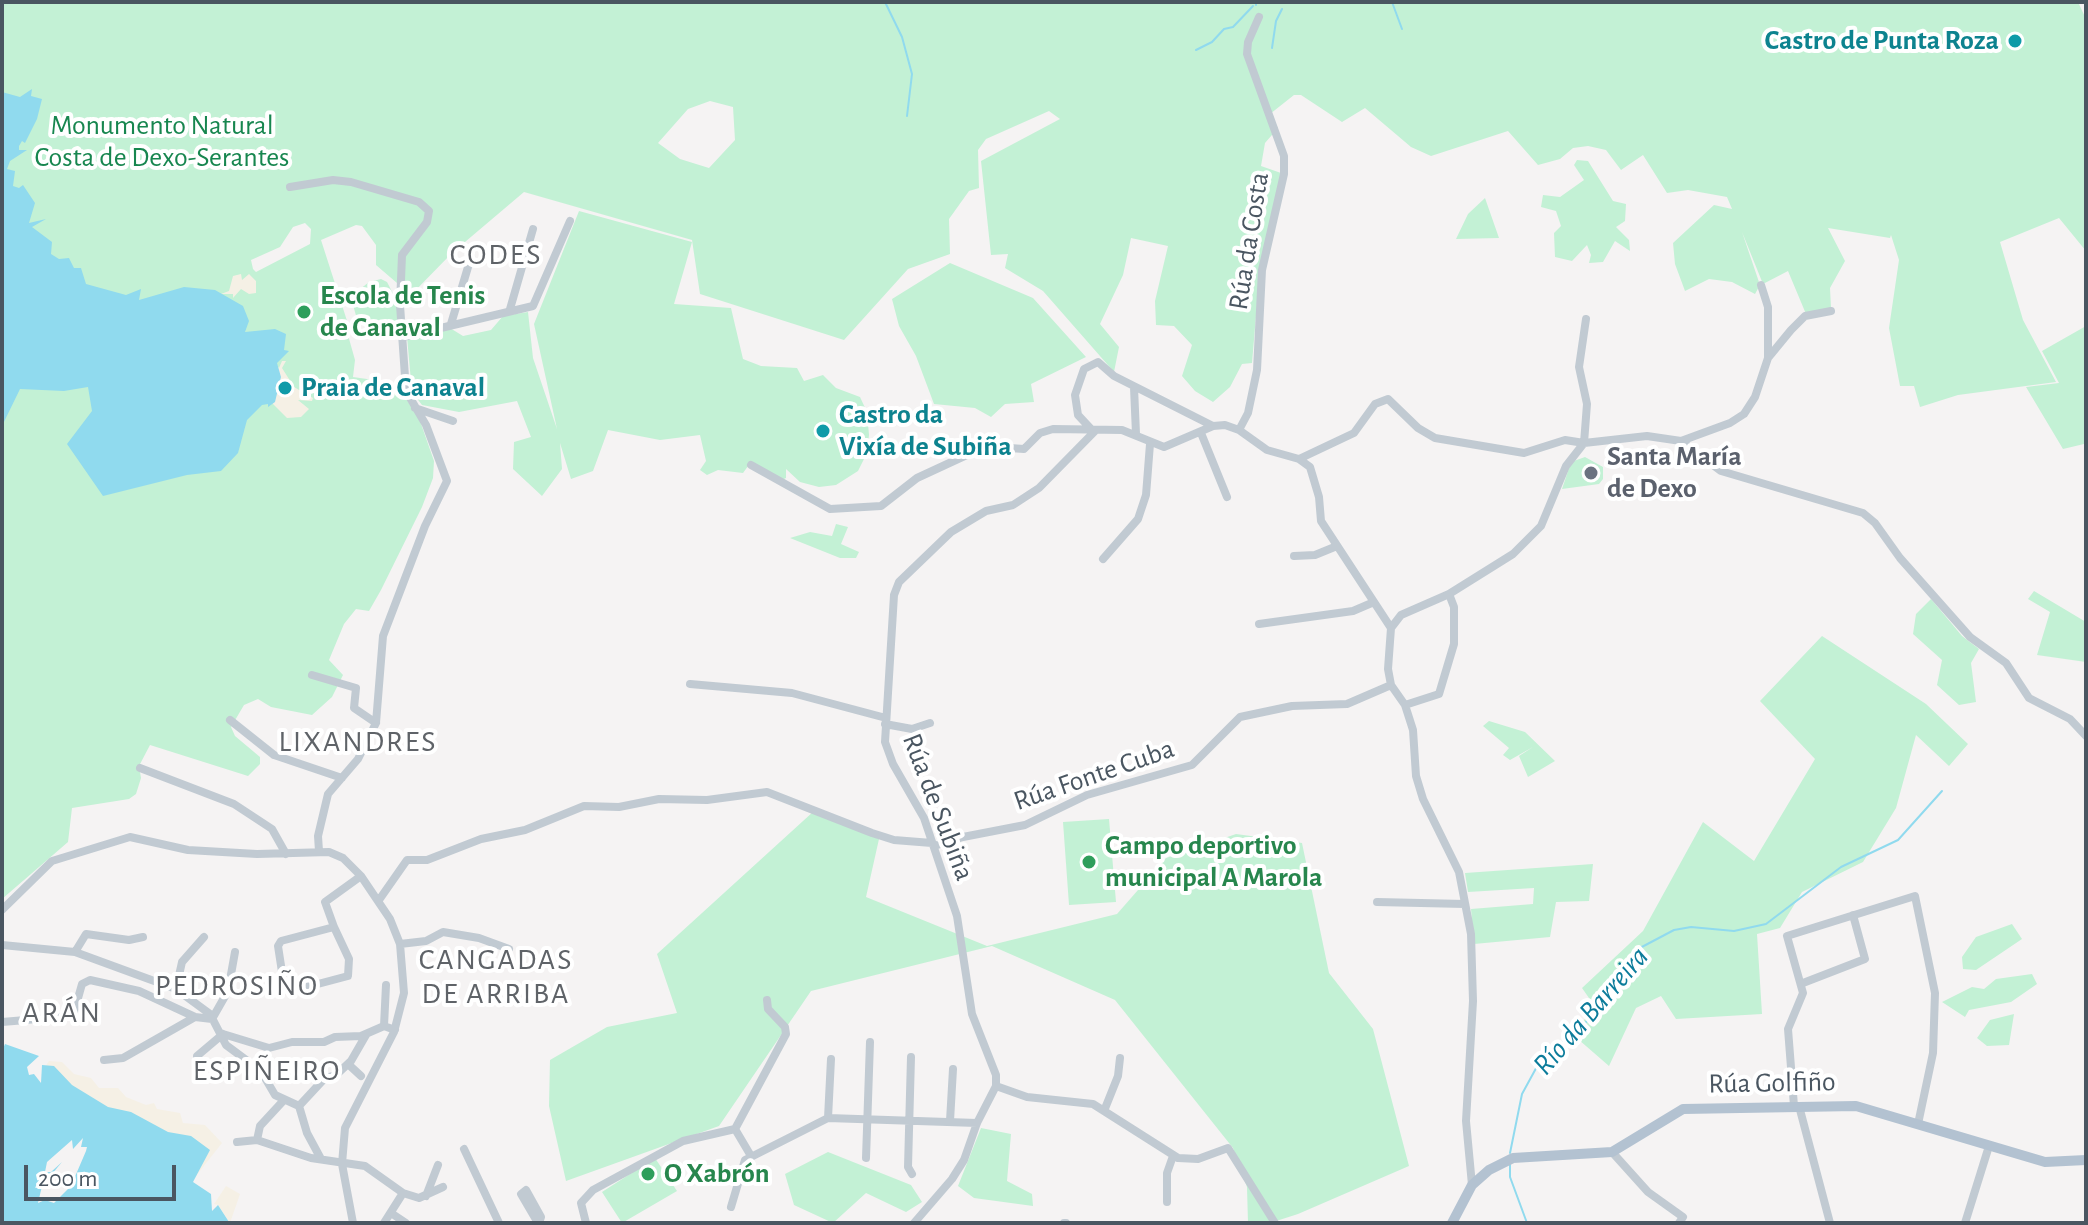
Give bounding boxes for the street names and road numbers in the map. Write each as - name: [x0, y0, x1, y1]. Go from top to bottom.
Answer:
- street label: Rúa da Costa: [1222, 170, 1276, 312]
- street label: Rúa de Subiña: [895, 729, 981, 885]
- street label: Rúa Fonte Cuba: [1009, 732, 1179, 818]
- street label: Rúa Golfiño: [1708, 1065, 1836, 1101]

